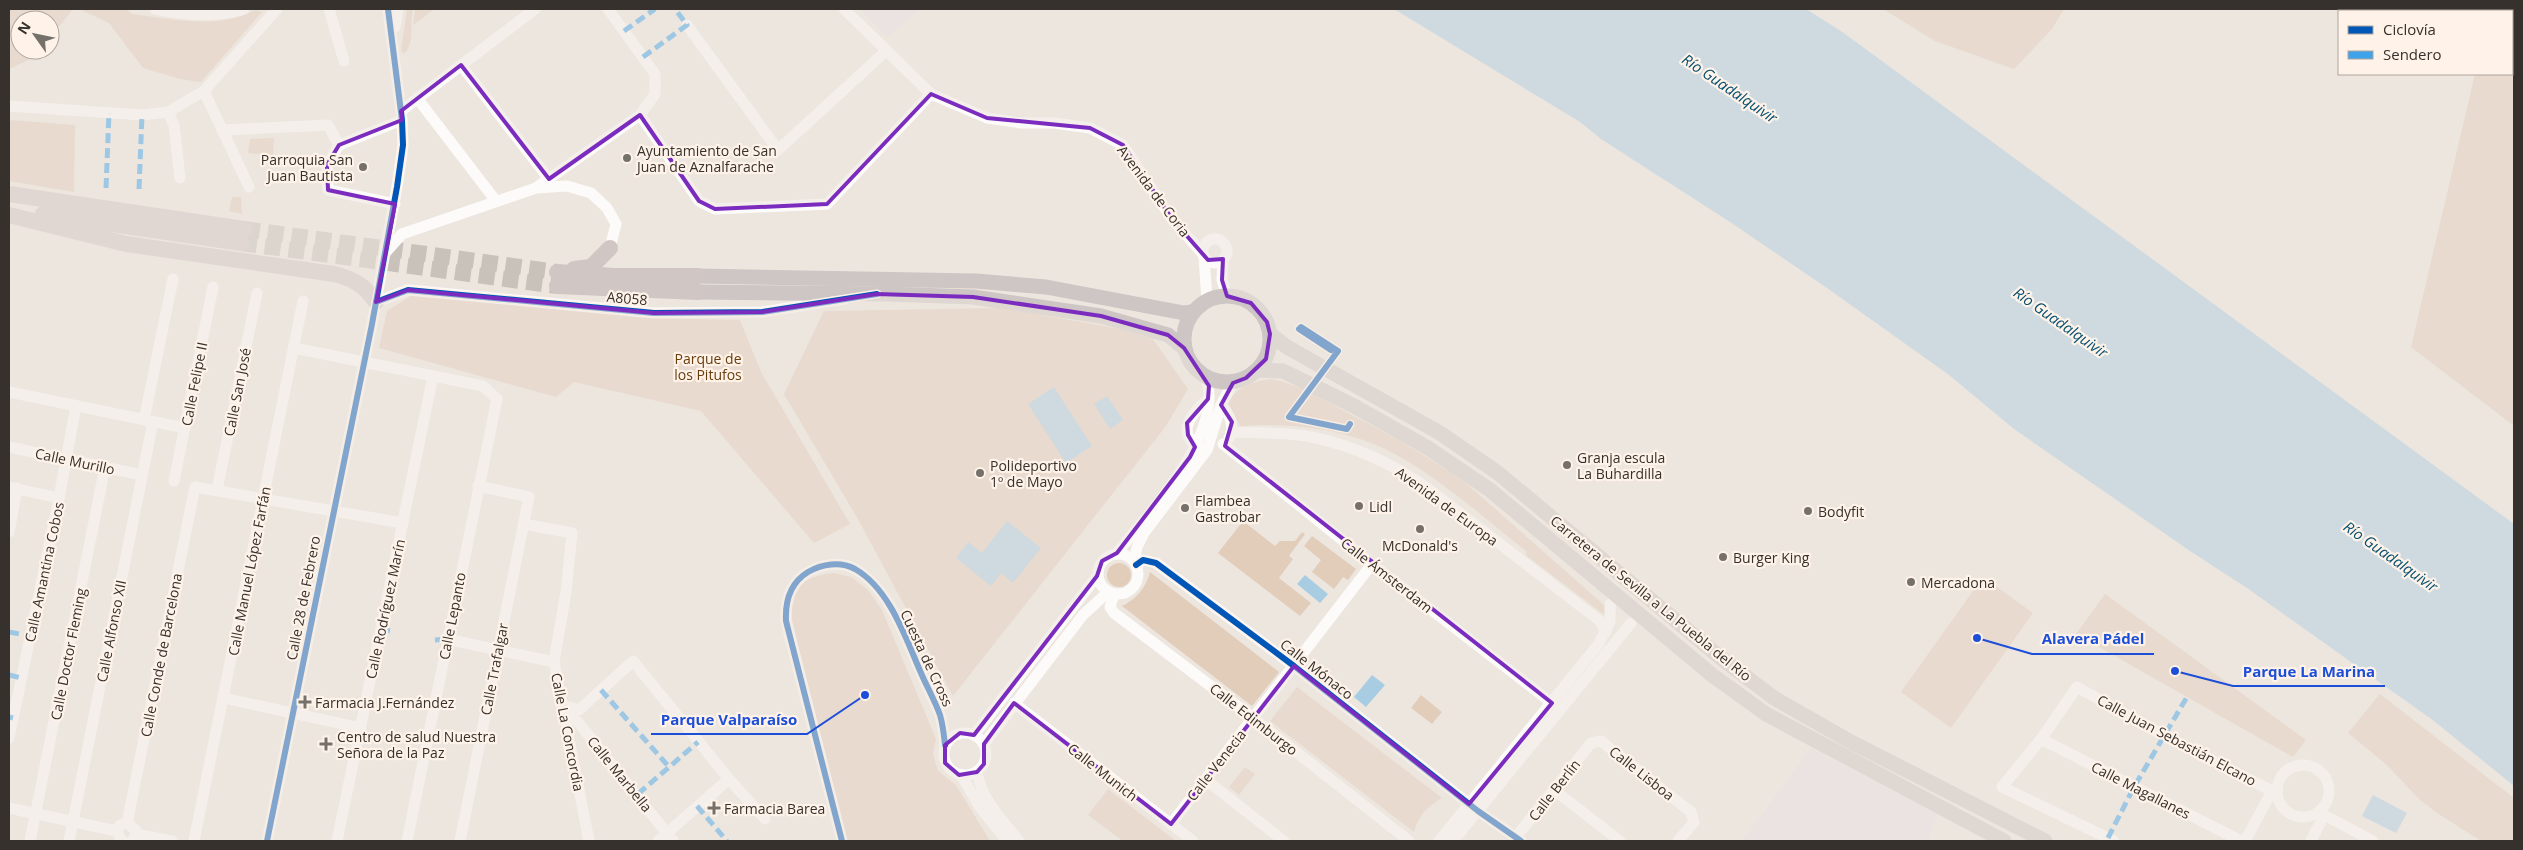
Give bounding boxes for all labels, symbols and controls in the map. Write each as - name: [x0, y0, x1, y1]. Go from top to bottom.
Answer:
- north arrow: [10, 10, 60, 60]
- legend: [2338, 10, 2513, 75]
- text: N: [13, 18, 35, 38]
- text: Ciclovía: [2383, 19, 2436, 39]
- text: Sendero: [2383, 44, 2442, 64]
- water label: Río Guadalquivir: [1679, 49, 1782, 128]
- place label: Ayuntamiento de San Juan de Aznalfarache: [635, 141, 777, 176]
- street label: Avenida de Coria: [1113, 141, 1195, 241]
- place label: Parroquia San Juan Bautista: [261, 150, 353, 185]
- marker: Ayuntamiento de San Juan de Aznalfarache: [621, 152, 633, 164]
- marker: Parroquia San Juan Bautista: [357, 161, 369, 173]
- water label: Río Guadalquivir: [2010, 282, 2113, 363]
- street label: A8058: [606, 287, 648, 309]
- street label: Calle Felipe II: [177, 340, 211, 428]
- street label: Calle San José: [219, 346, 255, 438]
- park label: Parque de los Pitufos: [674, 349, 742, 384]
- street label: Calle Murillo: [33, 443, 117, 479]
- place label: Granja escula La Buhardilla: [1577, 448, 1665, 483]
- place label: Polideportivo 1º de Mayo: [990, 456, 1077, 491]
- marker: Granja escula La Buhardilla: [1561, 459, 1573, 471]
- street label: Avenida de Europa: [1392, 462, 1502, 550]
- marker: Polideportivo 1º de Mayo: [974, 467, 986, 479]
- street label: Calle Manuel López Farfán: [223, 485, 275, 657]
- place label: Flambea Gastrobar: [1195, 491, 1261, 526]
- place label: Lidl: [1369, 497, 1392, 516]
- street label: Calle Amantina Cobos: [20, 500, 68, 644]
- marker: Lidl: [1353, 500, 1365, 512]
- marker: Flambea Gastrobar: [1179, 502, 1191, 514]
- place label: Bodyfit: [1818, 502, 1864, 521]
- marker: Bodyfit: [1802, 505, 1814, 517]
- street label: Carretera de Sevilla a La Puebla del Río: [1547, 511, 1755, 685]
- water label: Río Guadalquivir: [2340, 516, 2443, 597]
- marker: McDonald's: [1414, 523, 1426, 535]
- street label: Calle Ámsterdam: [1337, 533, 1437, 617]
- street label: Calle 28 de Febrero: [282, 534, 324, 662]
- place label: McDonald's: [1382, 536, 1458, 555]
- street label: Calle Rodríguez Marín: [361, 537, 409, 681]
- place label: Burger King: [1733, 548, 1810, 567]
- marker: Burger King: [1717, 551, 1729, 563]
- street label: Calle Conde de Barcelona: [136, 571, 186, 739]
- street label: Calle Lepanto: [434, 571, 470, 661]
- place label: Mercadona: [1921, 573, 1995, 592]
- marker: Mercadona: [1905, 576, 1917, 588]
- street label: Calle Alfonso XII: [92, 578, 130, 684]
- street label: Calle Doctor Fleming: [46, 586, 90, 722]
- street label: Cuesta de Cross: [896, 607, 958, 710]
- street label: Calle Trafalgar: [476, 621, 512, 717]
- callout: Alavera Pádel: [2032, 624, 2154, 654]
- text: Alavera Pádel: [2042, 628, 2144, 648]
- street label: Calle Mónaco: [1277, 635, 1357, 703]
- callout: Parque La Marina: [2233, 656, 2385, 686]
- text: Parque La Marina: [2243, 661, 2375, 681]
- street label: Calle La Concordia: [547, 671, 589, 793]
- street label: Calle Edimburgo: [1206, 679, 1302, 759]
- street label: Calle Juan Sebastián Elcano: [2094, 690, 2260, 790]
- place label: Farmacia J.Fernández: [315, 693, 455, 712]
- marker: Farmacia J.Fernández: [299, 696, 311, 708]
- callout: Parque Valparaíso: [651, 704, 807, 734]
- text: Parque Valparaíso: [661, 709, 797, 729]
- street label: Calle Venecia: [1182, 725, 1250, 805]
- place label: Centro de salud Nuestra Señora de la Paz: [337, 727, 496, 762]
- street label: Calle Marbella: [584, 732, 656, 816]
- marker: Centro de salud Nuestra Señora de la Paz: [319, 737, 333, 751]
- street label: Calle Munich: [1064, 739, 1142, 805]
- street label: Calle Lisboa: [1606, 742, 1678, 804]
- street label: Calle Berlín: [1524, 755, 1584, 825]
- street label: Calle Magallanes: [2088, 757, 2194, 823]
- place label: Farmacia Barea: [724, 799, 825, 818]
- marker: Farmacia Barea: [708, 802, 720, 814]

